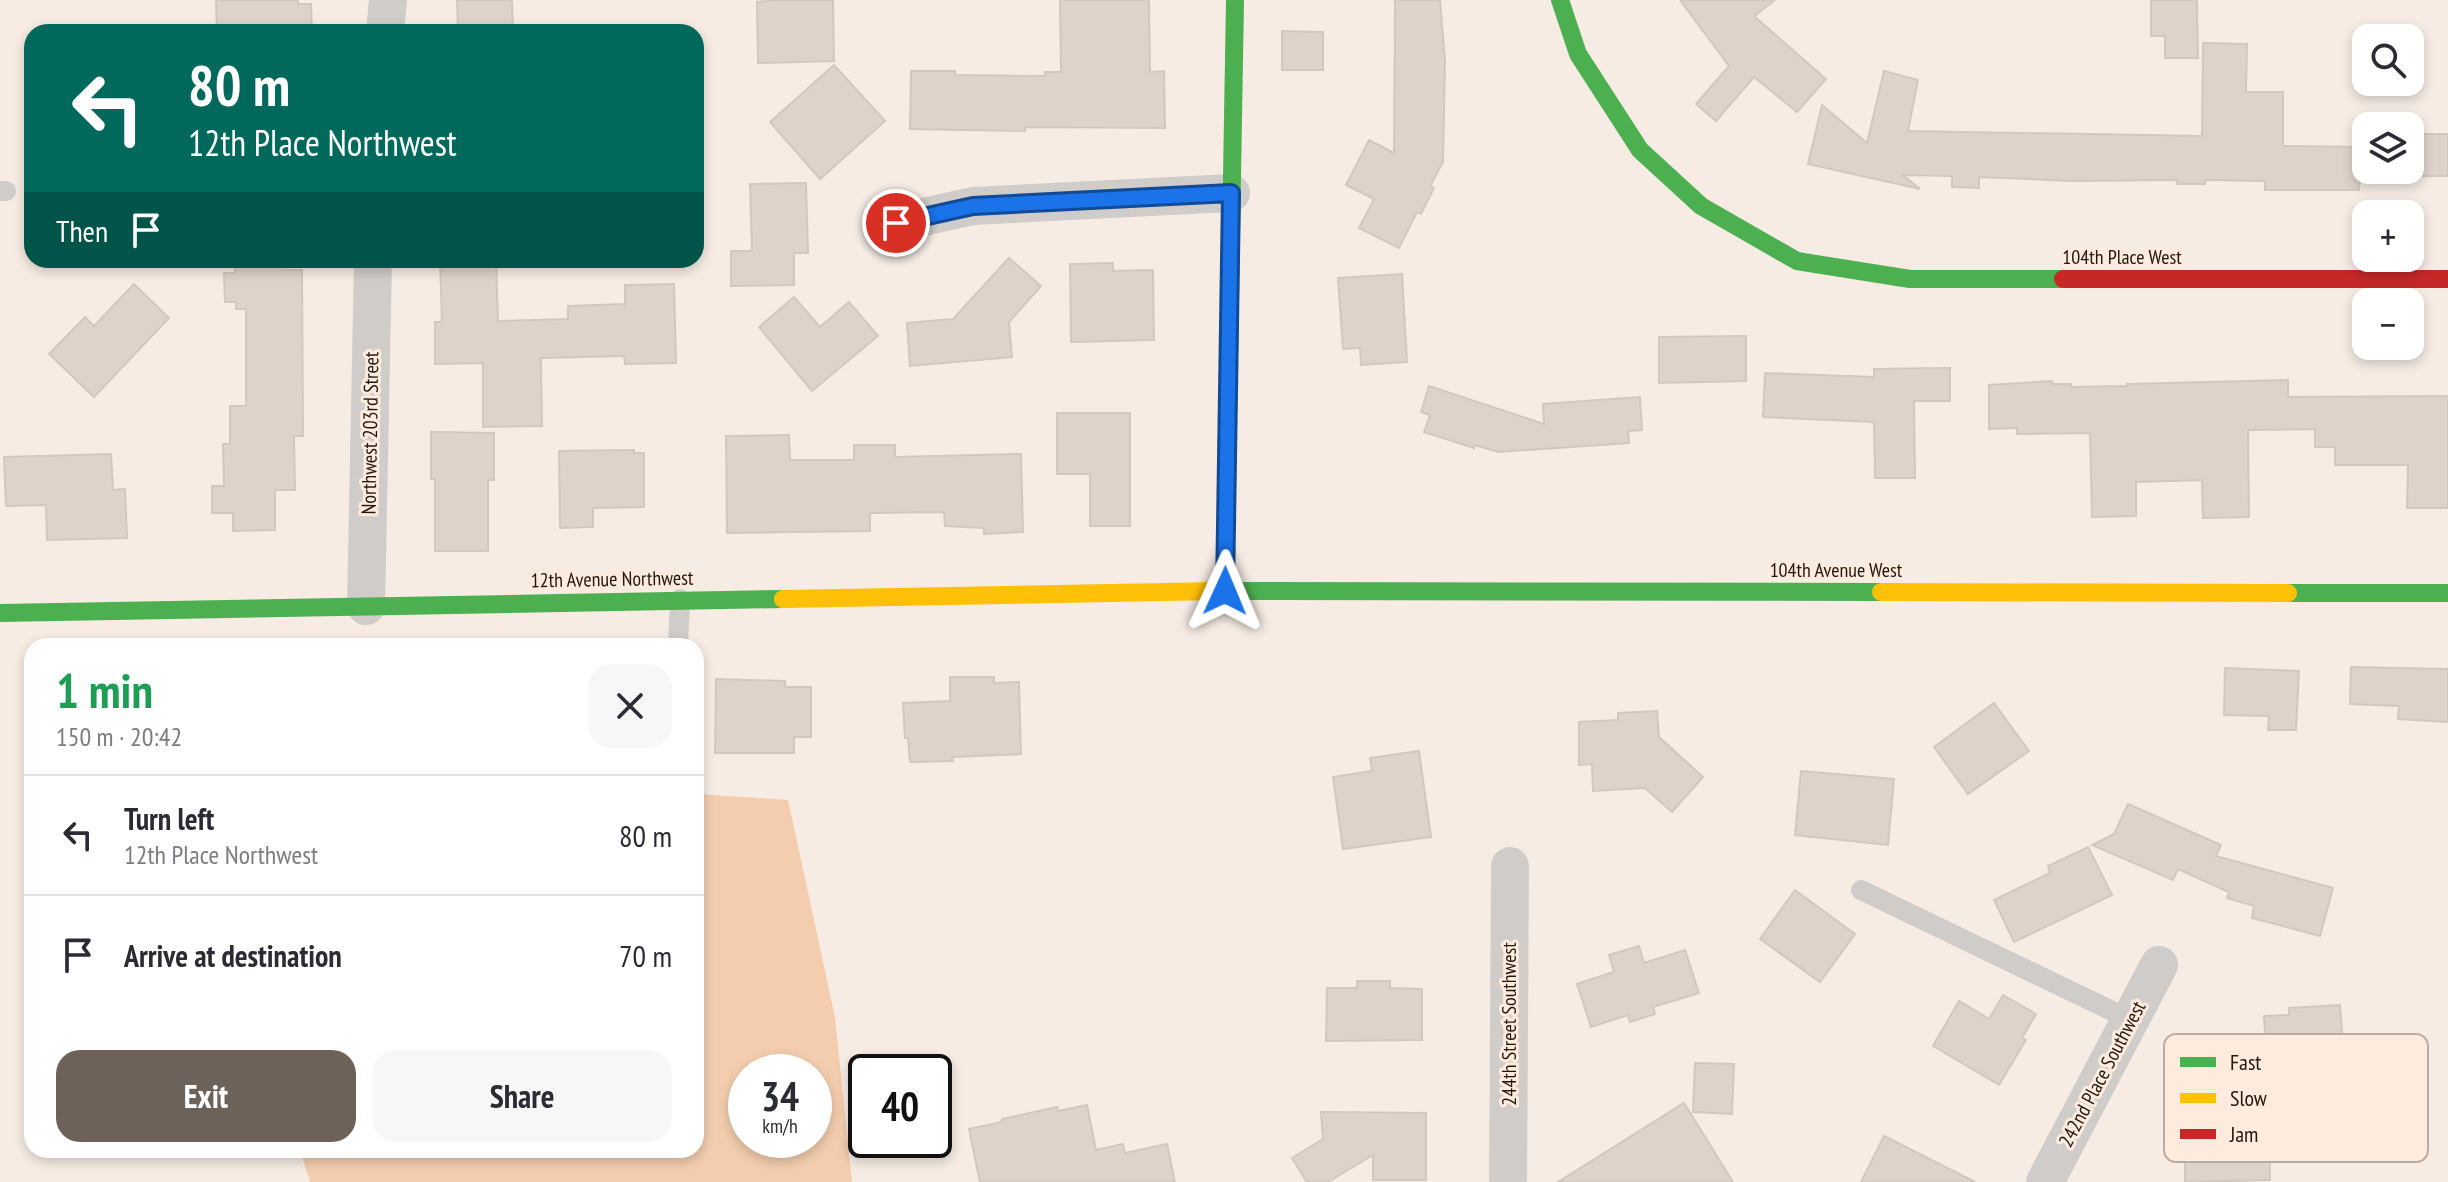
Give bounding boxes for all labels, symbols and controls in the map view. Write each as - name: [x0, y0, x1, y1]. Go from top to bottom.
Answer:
- map controls: [2352, 24, 2424, 360]
- button: search: [2352, 24, 2424, 96]
- text: 80 m: [188, 49, 290, 121]
- icon: left: [56, 56, 160, 160]
- button: layers: [2352, 112, 2424, 184]
- text: 12th Place Northwest: [188, 119, 457, 166]
- pin: [862, 189, 930, 257]
- button: +: [2352, 200, 2424, 272]
- icon: arrive: [874, 201, 918, 245]
- icon: arrive: [124, 208, 168, 252]
- text: Then: [56, 211, 108, 250]
- street label: 104th Place West: [2062, 244, 2182, 270]
- button: −: [2352, 288, 2424, 360]
- street label: Northwest 203rd Street: [356, 351, 384, 515]
- position arrow: [1183, 549, 1267, 633]
- street label: 104th Avenue West: [1770, 557, 1903, 583]
- street label: 12th Avenue Northwest: [530, 565, 694, 593]
- text: 1 min: [56, 659, 153, 721]
- button: close: [588, 664, 672, 748]
- text: 150 m · 20:42: [56, 720, 182, 753]
- text: Turn left: [124, 799, 214, 838]
- icon: left: [56, 813, 100, 857]
- text: 80 m: [619, 816, 672, 855]
- text: 12th Place Northwest: [124, 838, 318, 871]
- icon: arrive: [56, 933, 100, 977]
- text: Arrive at destination: [124, 936, 342, 975]
- text: 70 m: [619, 936, 672, 975]
- street label: 244th Street Southwest: [1496, 942, 1522, 1106]
- street label: 242nd Place Southwest: [2053, 996, 2152, 1152]
- legend: [2164, 1034, 2428, 1162]
- text: Fast: [2230, 1048, 2261, 1076]
- button: Exit: [56, 1050, 356, 1142]
- button: Share: [372, 1050, 672, 1142]
- speed limit sign: 40: [848, 1054, 952, 1158]
- text: 34: [761, 1070, 799, 1122]
- text: Slow: [2230, 1084, 2267, 1112]
- text: km/h: [762, 1113, 798, 1139]
- text: Jam: [2229, 1120, 2258, 1148]

